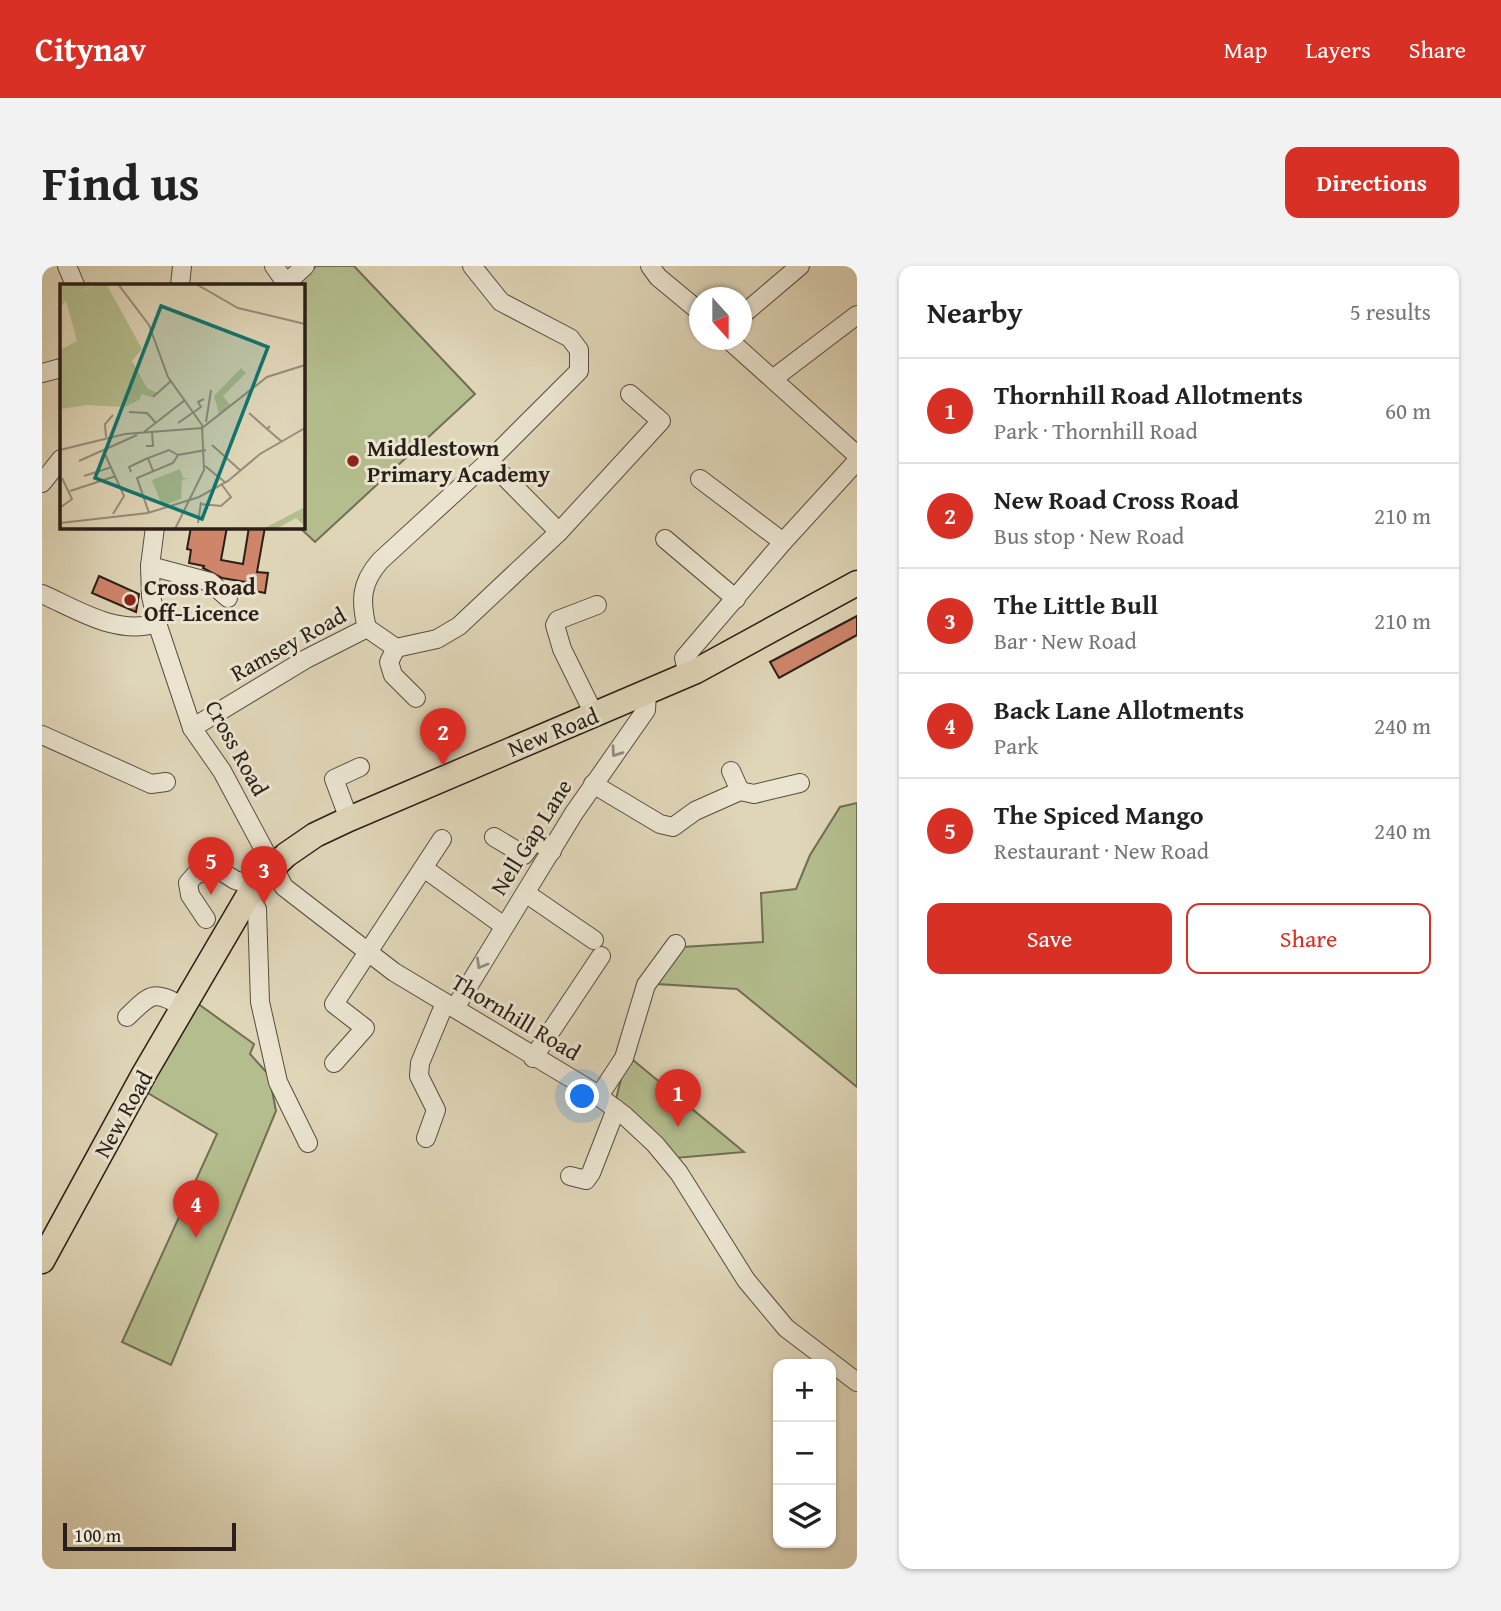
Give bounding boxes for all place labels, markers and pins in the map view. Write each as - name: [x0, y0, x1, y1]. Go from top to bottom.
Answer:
- place label: Middlestown Primary Academy: [367, 431, 550, 490]
- marker: Middlestown Primary Academy: [345, 453, 361, 469]
- place label: Cross Road Off-Licence: [144, 570, 259, 629]
- marker: Cross Road Off-Licence: [122, 592, 138, 608]
- pin: 2: [420, 708, 466, 766]
- pin: 5: [188, 837, 234, 895]
- pin: 3: [241, 846, 287, 904]
- pin: 1: [655, 1069, 701, 1127]
- pin: 4: [173, 1180, 219, 1238]

